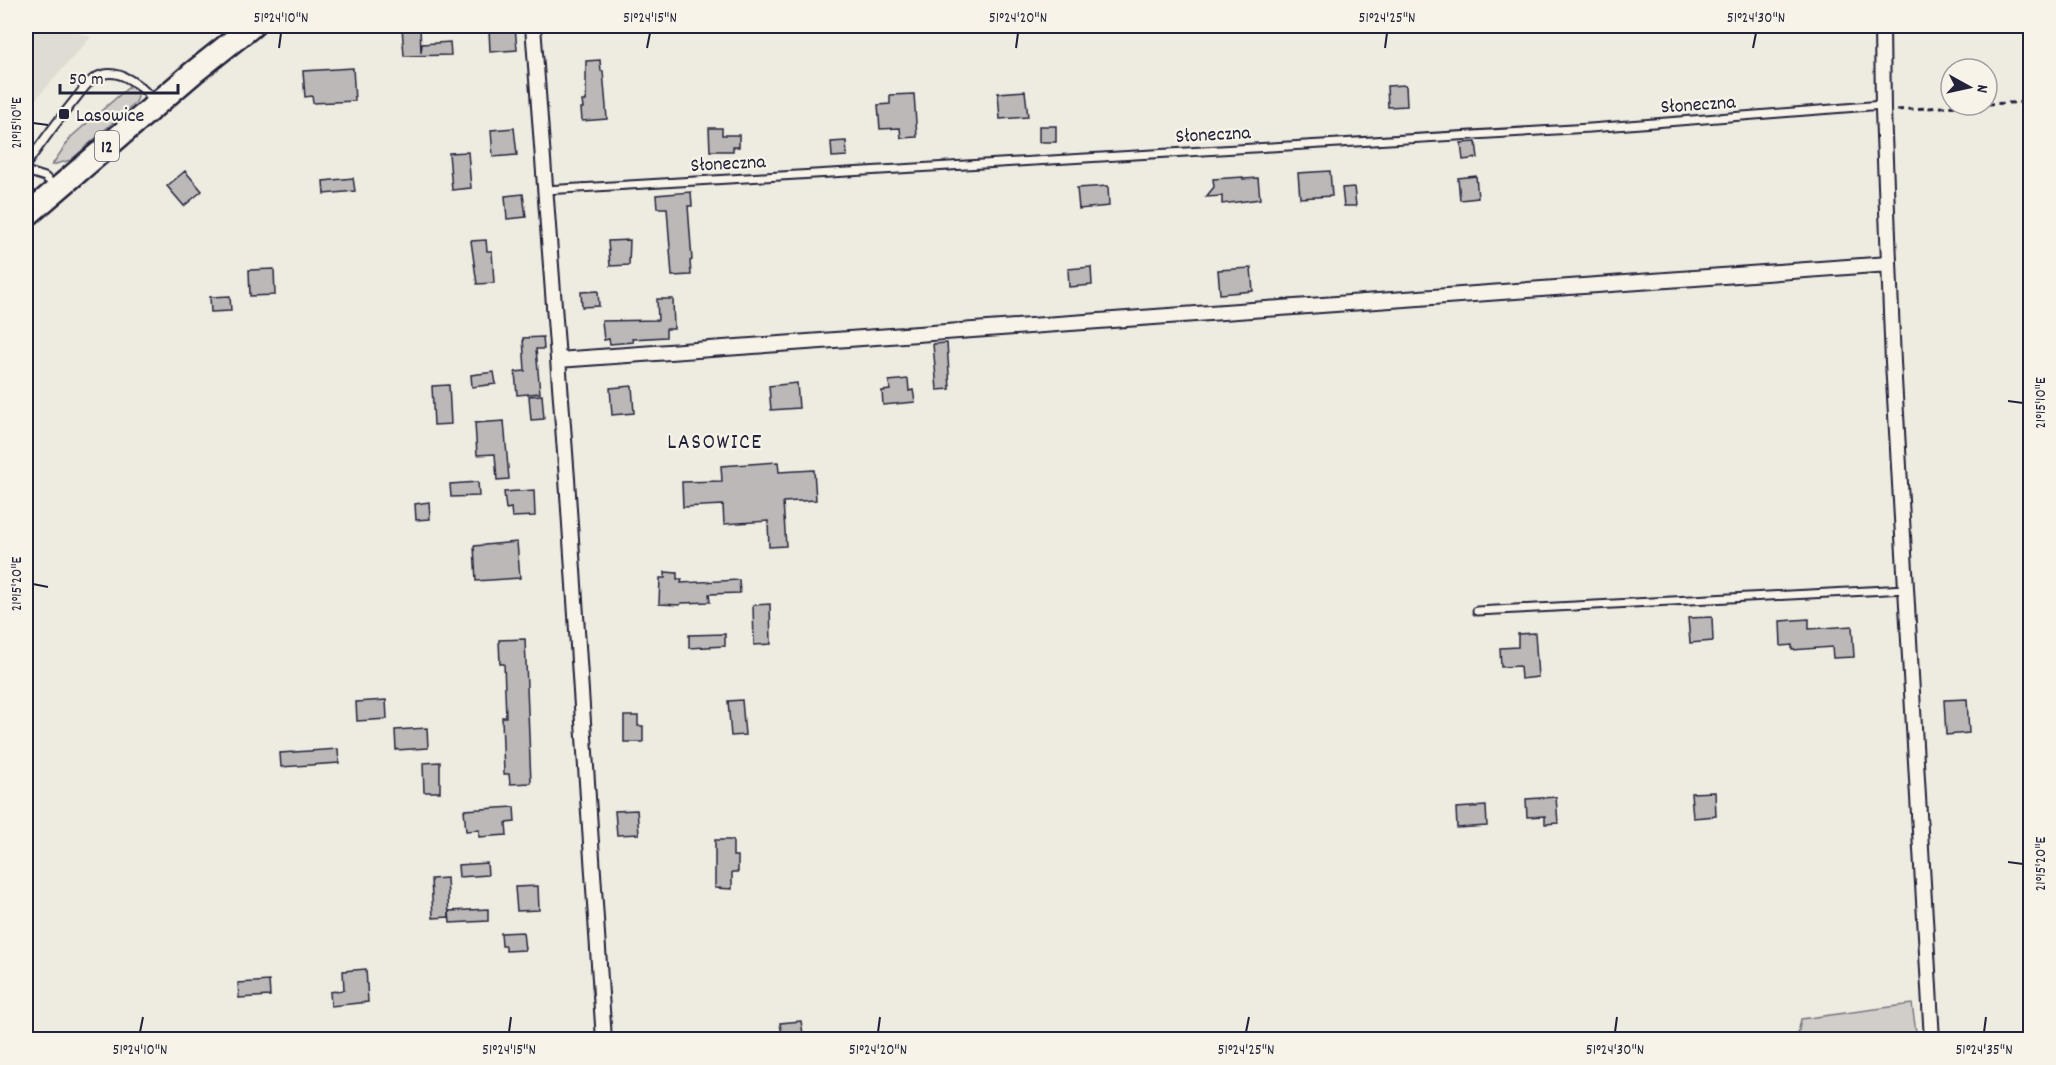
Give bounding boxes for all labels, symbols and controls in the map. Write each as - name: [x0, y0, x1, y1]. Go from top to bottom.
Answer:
- text: 51°24'10"N: [254, 8, 309, 30]
- text: 51°24'15"N: [623, 8, 677, 30]
- text: 51°24'20"N: [989, 8, 1047, 30]
- text: 51°24'25"N: [1358, 8, 1416, 30]
- text: 51°24'30"N: [1727, 8, 1785, 30]
- scale bar: [60, 57, 178, 95]
- north arrow: [1939, 57, 1999, 117]
- text: 50 m: [69, 68, 104, 93]
- text: N: [1969, 83, 1993, 94]
- street label: Słoneczna: [1660, 89, 1737, 123]
- text: 21°15'10"E: [7, 97, 29, 149]
- place label: Lasowice: [76, 103, 144, 131]
- marker: Lasowice: [57, 107, 71, 121]
- street label: Słoneczna: [1175, 120, 1252, 152]
- road number: 12: [95, 131, 119, 161]
- street label: Słoneczna: [690, 149, 767, 181]
- text: 21°15'10"E: [2031, 377, 2053, 429]
- district label: LASOWICE: [667, 428, 763, 459]
- text: 21°15'20"E: [7, 556, 29, 611]
- text: 21°15'20"E: [2031, 836, 2053, 891]
- text: 51°24'10"N: [113, 1040, 168, 1062]
- text: 51°24'15"N: [482, 1040, 536, 1062]
- text: 51°24'20"N: [849, 1040, 907, 1062]
- text: 51°24'25"N: [1217, 1040, 1275, 1062]
- text: 51°24'30"N: [1586, 1040, 1644, 1062]
- text: 51°24'35"N: [1955, 1040, 2013, 1062]

